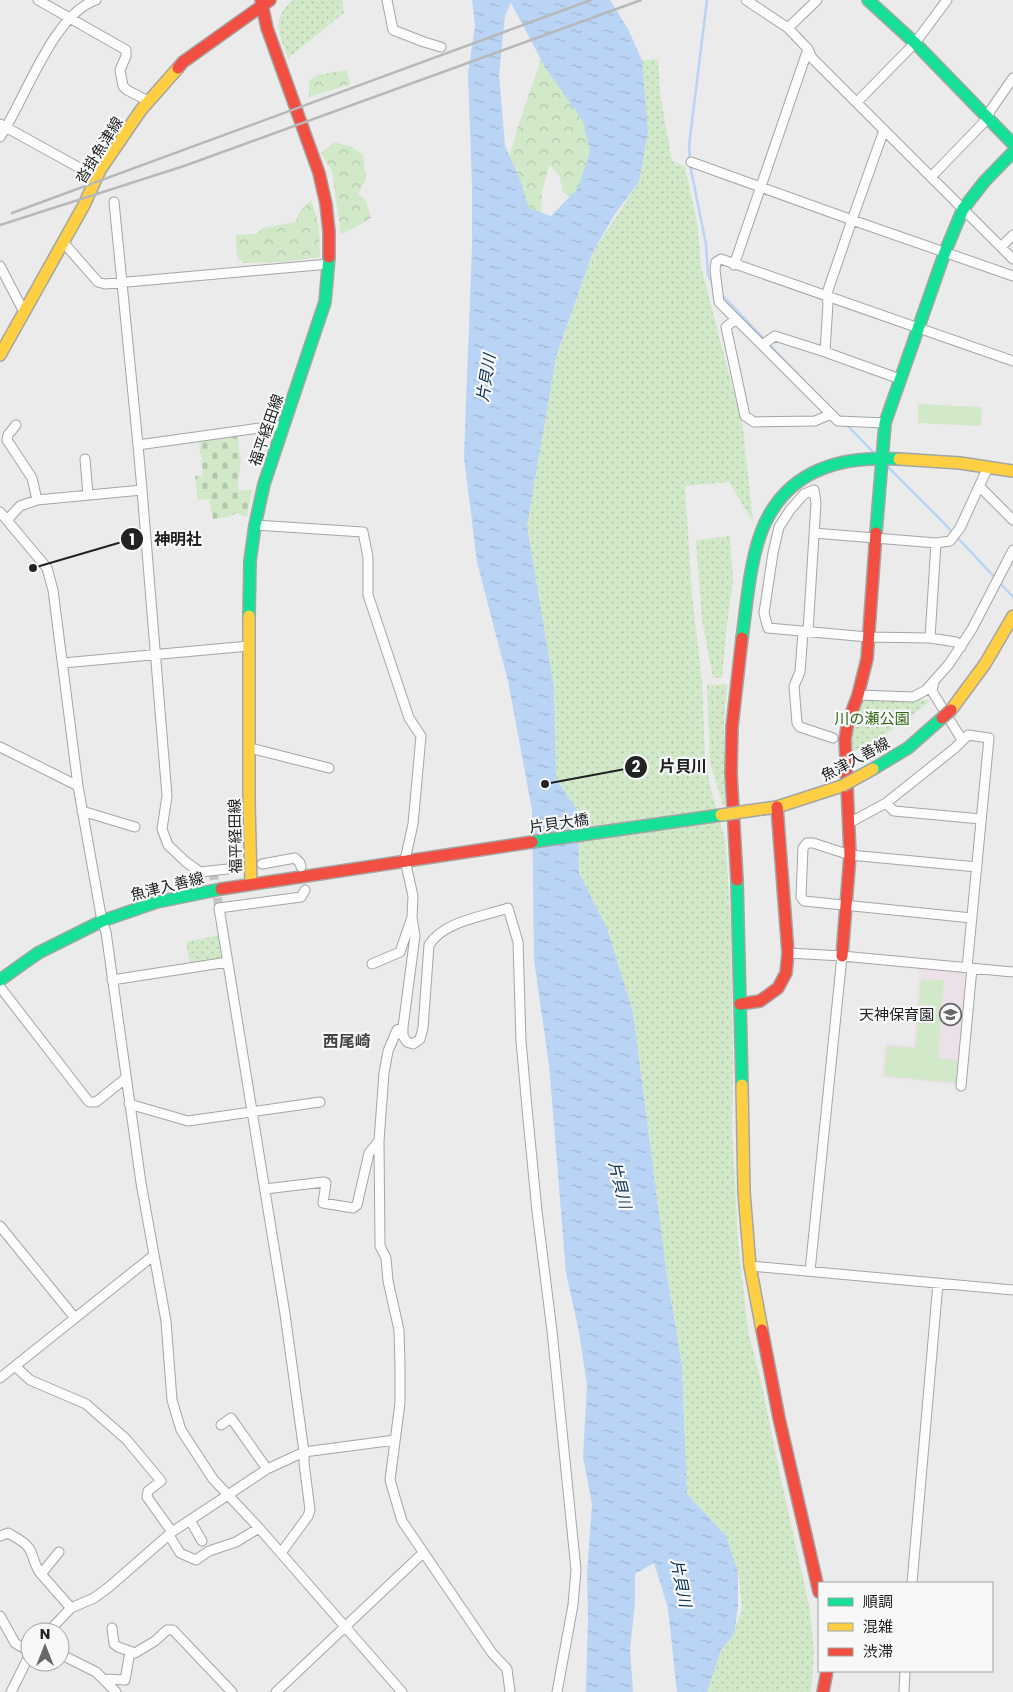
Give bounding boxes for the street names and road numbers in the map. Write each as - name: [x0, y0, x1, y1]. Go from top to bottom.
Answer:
- street label: 沓掛魚津線: [70, 113, 128, 187]
- street label: 福平経田線: [244, 391, 288, 469]
- street label: 魚津入善線: [817, 732, 893, 786]
- street label: 福平経田線: [224, 798, 246, 874]
- street label: 片貝大橋: [528, 808, 590, 838]
- street label: 魚津入善線: [128, 867, 206, 905]

